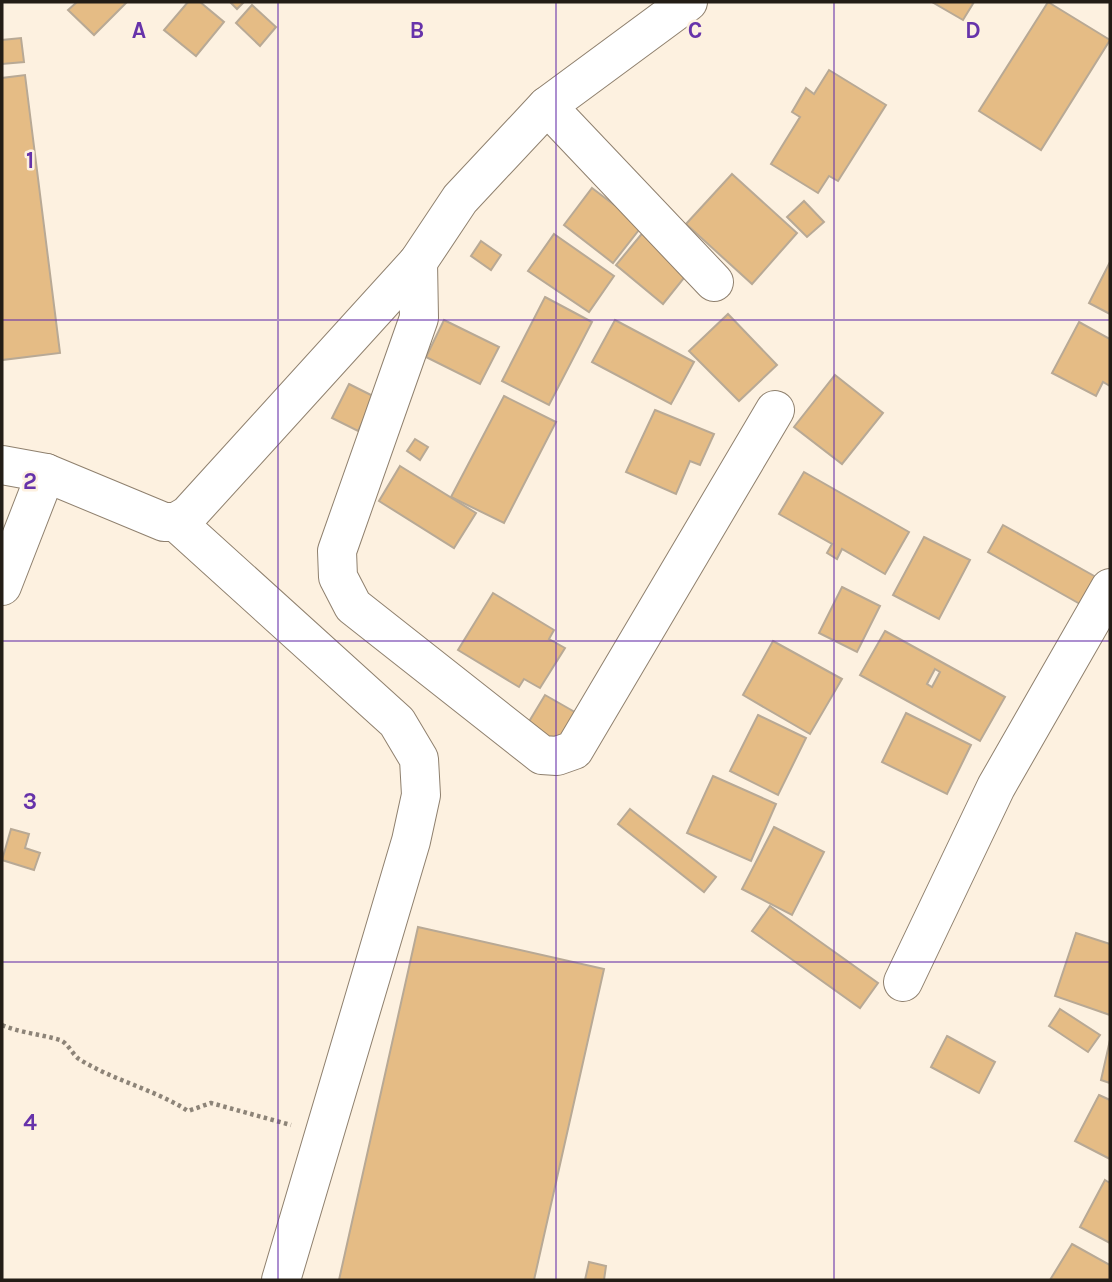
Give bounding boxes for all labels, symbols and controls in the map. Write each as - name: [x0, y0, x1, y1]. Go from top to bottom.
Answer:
- text: A: [132, 17, 146, 44]
- text: B: [410, 17, 424, 44]
- text: C: [688, 17, 702, 44]
- text: D: [965, 17, 981, 44]
- text: 1: [26, 147, 34, 174]
- text: 2: [23, 468, 37, 495]
- text: 3: [23, 788, 37, 815]
- text: 4: [23, 1109, 37, 1136]

